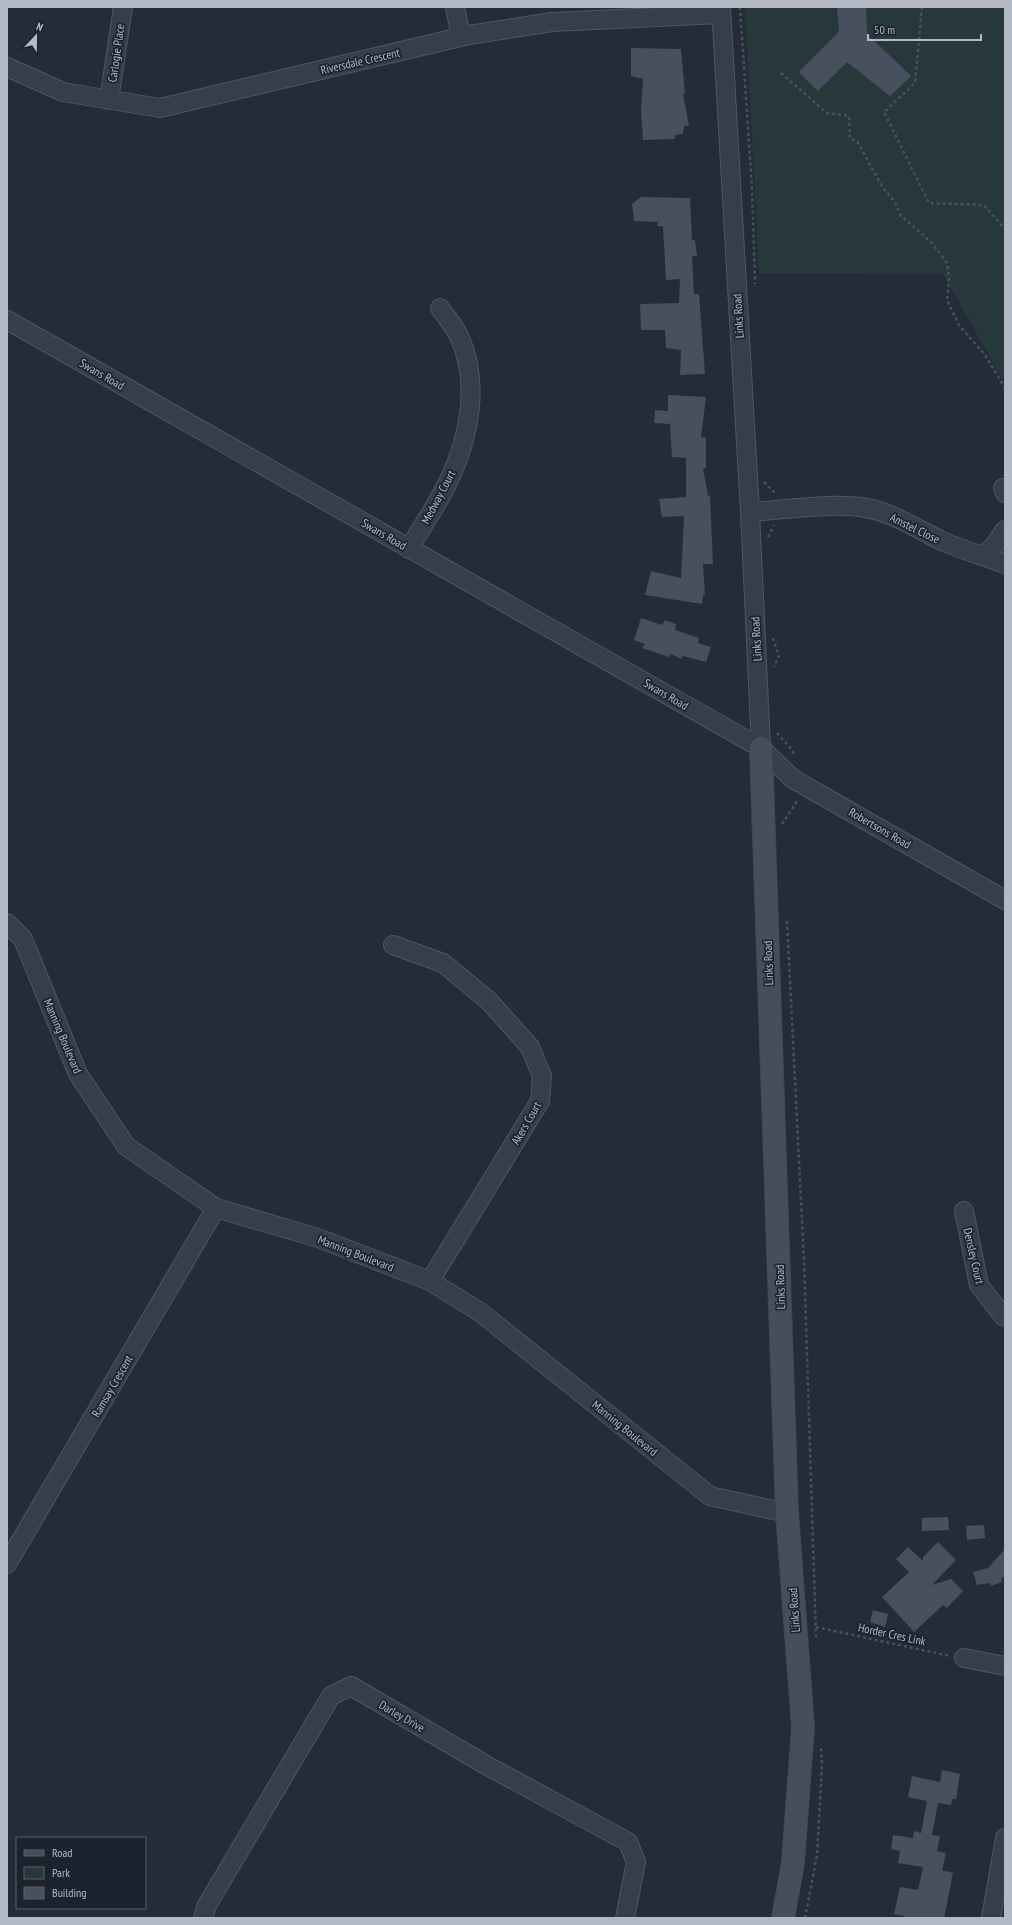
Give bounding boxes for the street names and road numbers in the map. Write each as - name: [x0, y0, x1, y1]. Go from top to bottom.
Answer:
- street label: Carlogie Place: [104, 23, 128, 83]
- street label: Riversdale Crescent: [319, 44, 402, 77]
- street label: Links Road: [729, 293, 747, 339]
- street label: Swans Road: [77, 355, 127, 393]
- street label: Medway Court: [418, 467, 459, 526]
- street label: Amstel Close: [888, 510, 942, 546]
- street label: Swans Road: [359, 515, 409, 553]
- street label: Links Road: [747, 616, 765, 662]
- street label: Swans Road: [641, 675, 691, 713]
- street label: Robertsons Road: [846, 804, 914, 852]
- street label: Links Road: [760, 940, 776, 986]
- street label: Manning Boulevard: [40, 996, 86, 1076]
- street label: Akers Court: [508, 1098, 545, 1147]
- street label: Densley Court: [960, 1226, 988, 1286]
- street label: Manning Boulevard: [316, 1232, 396, 1274]
- street label: Links Road: [772, 1264, 788, 1310]
- street label: Ramsay Crescent: [88, 1352, 136, 1420]
- street label: Manning Boulevard: [589, 1397, 661, 1459]
- street label: Links Road: [785, 1587, 803, 1633]
- street label: Horder Cres Link: [857, 1620, 927, 1649]
- street label: Darley Drive: [376, 1697, 428, 1735]

